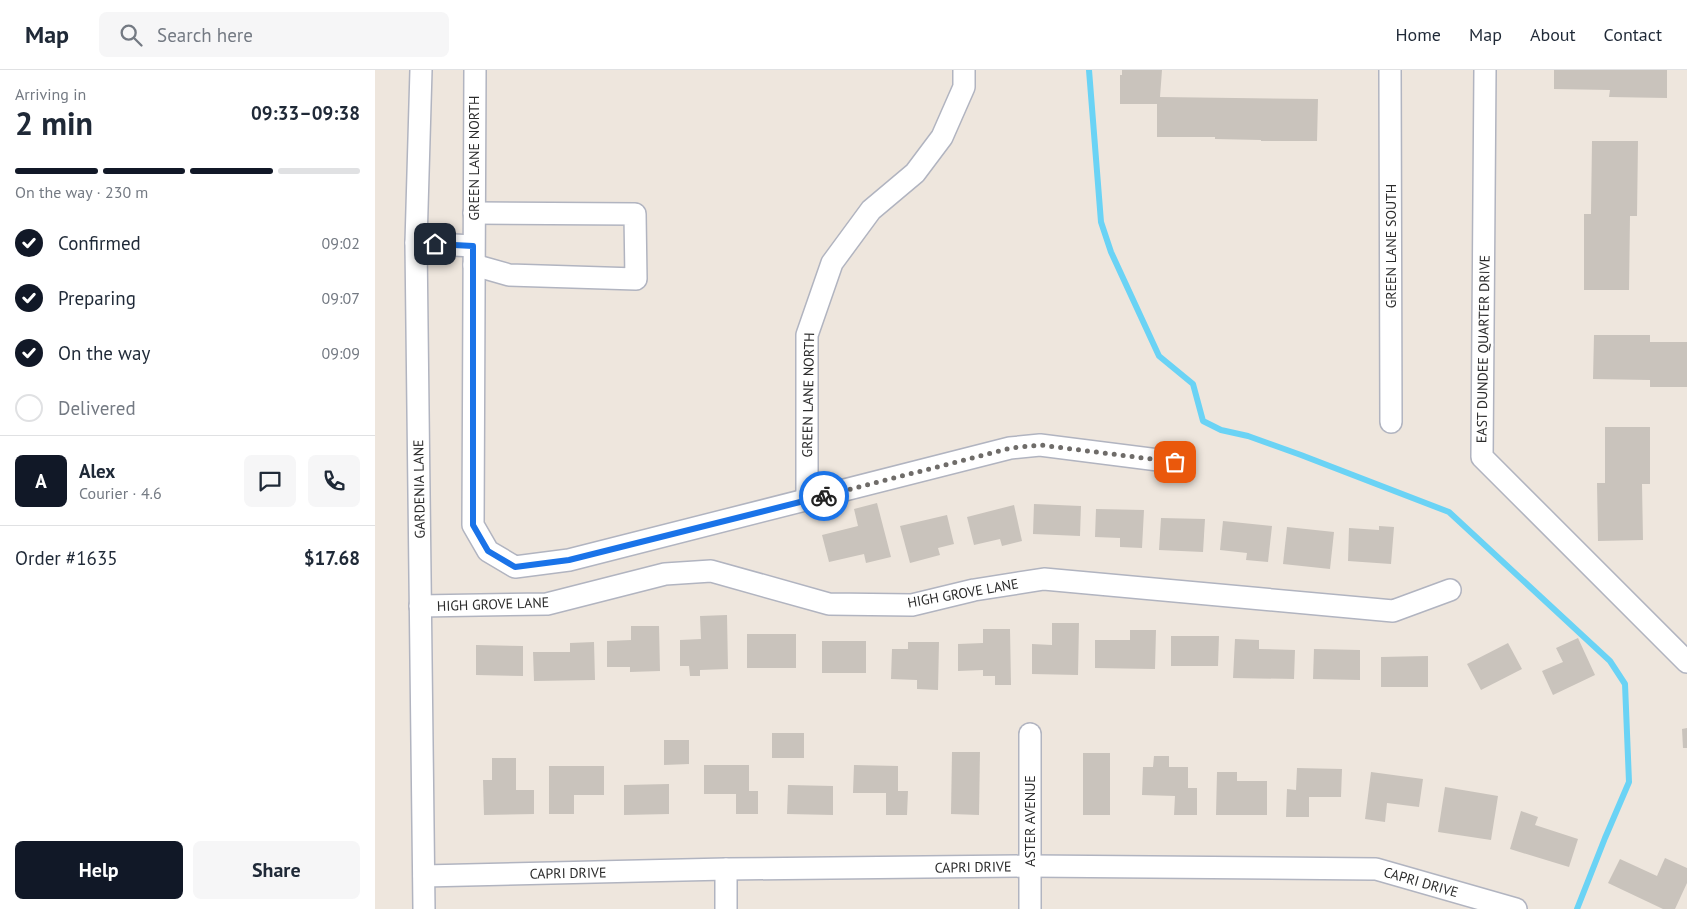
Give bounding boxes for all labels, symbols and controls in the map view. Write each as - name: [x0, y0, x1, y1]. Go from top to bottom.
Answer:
- search box: [99, 12, 449, 57]
- text: Map: [25, 19, 69, 50]
- icon: search: [117, 21, 145, 49]
- text: Search here: [157, 23, 253, 47]
- text: Home: [1395, 23, 1441, 46]
- text: Map: [1469, 23, 1502, 46]
- text: About: [1530, 23, 1576, 46]
- text: Contact: [1604, 23, 1662, 46]
- text: Arriving in: [15, 84, 86, 104]
- street label: GREEN LANE NORTH: [465, 96, 483, 220]
- text: 09:33–09:38: [251, 101, 360, 125]
- text: 2 min: [15, 102, 93, 144]
- text: On the way · 230 m: [15, 182, 148, 202]
- street label: GREEN LANE SOUTH: [1382, 184, 1400, 308]
- pin: [414, 223, 456, 265]
- icon: check: [15, 229, 43, 257]
- icon: home: [421, 230, 449, 258]
- text: Confirmed: [58, 231, 141, 255]
- text: 09:02: [322, 233, 360, 253]
- street label: EAST DUNDEE QUARTER DRIVE: [1472, 255, 1494, 443]
- icon: check: [15, 284, 43, 312]
- text: Preparing: [58, 286, 136, 310]
- text: 09:07: [322, 288, 360, 308]
- street label: GREEN LANE NORTH: [798, 332, 818, 458]
- icon: check: [15, 339, 43, 367]
- text: On the way: [58, 341, 150, 365]
- text: 09:09: [322, 343, 360, 363]
- text: Delivered: [58, 396, 136, 420]
- street label: GARDENIA LANE: [409, 439, 429, 539]
- pin: [1154, 441, 1196, 483]
- icon: bag: [1161, 448, 1189, 476]
- button: chat: [244, 455, 296, 507]
- button: phone: [308, 455, 360, 507]
- text: Alex: [79, 459, 115, 483]
- text: A: [35, 469, 47, 493]
- courier: [799, 471, 849, 521]
- icon: bike: [810, 482, 838, 510]
- text: Courier · 4.6: [79, 483, 162, 503]
- text: Order #1635: [15, 546, 118, 570]
- text: $17.68: [304, 546, 360, 570]
- street label: HIGH GROVE LANE: [906, 574, 1020, 612]
- street label: HIGH GROVE LANE: [437, 593, 549, 615]
- street label: ASTER AVENUE: [1021, 775, 1039, 867]
- button: Help: [15, 841, 183, 899]
- button: Share: [193, 841, 360, 899]
- street label: CAPRI DRIVE: [934, 857, 1012, 877]
- street label: CAPRI DRIVE: [529, 863, 607, 883]
- street label: CAPRI DRIVE: [1382, 863, 1460, 901]

